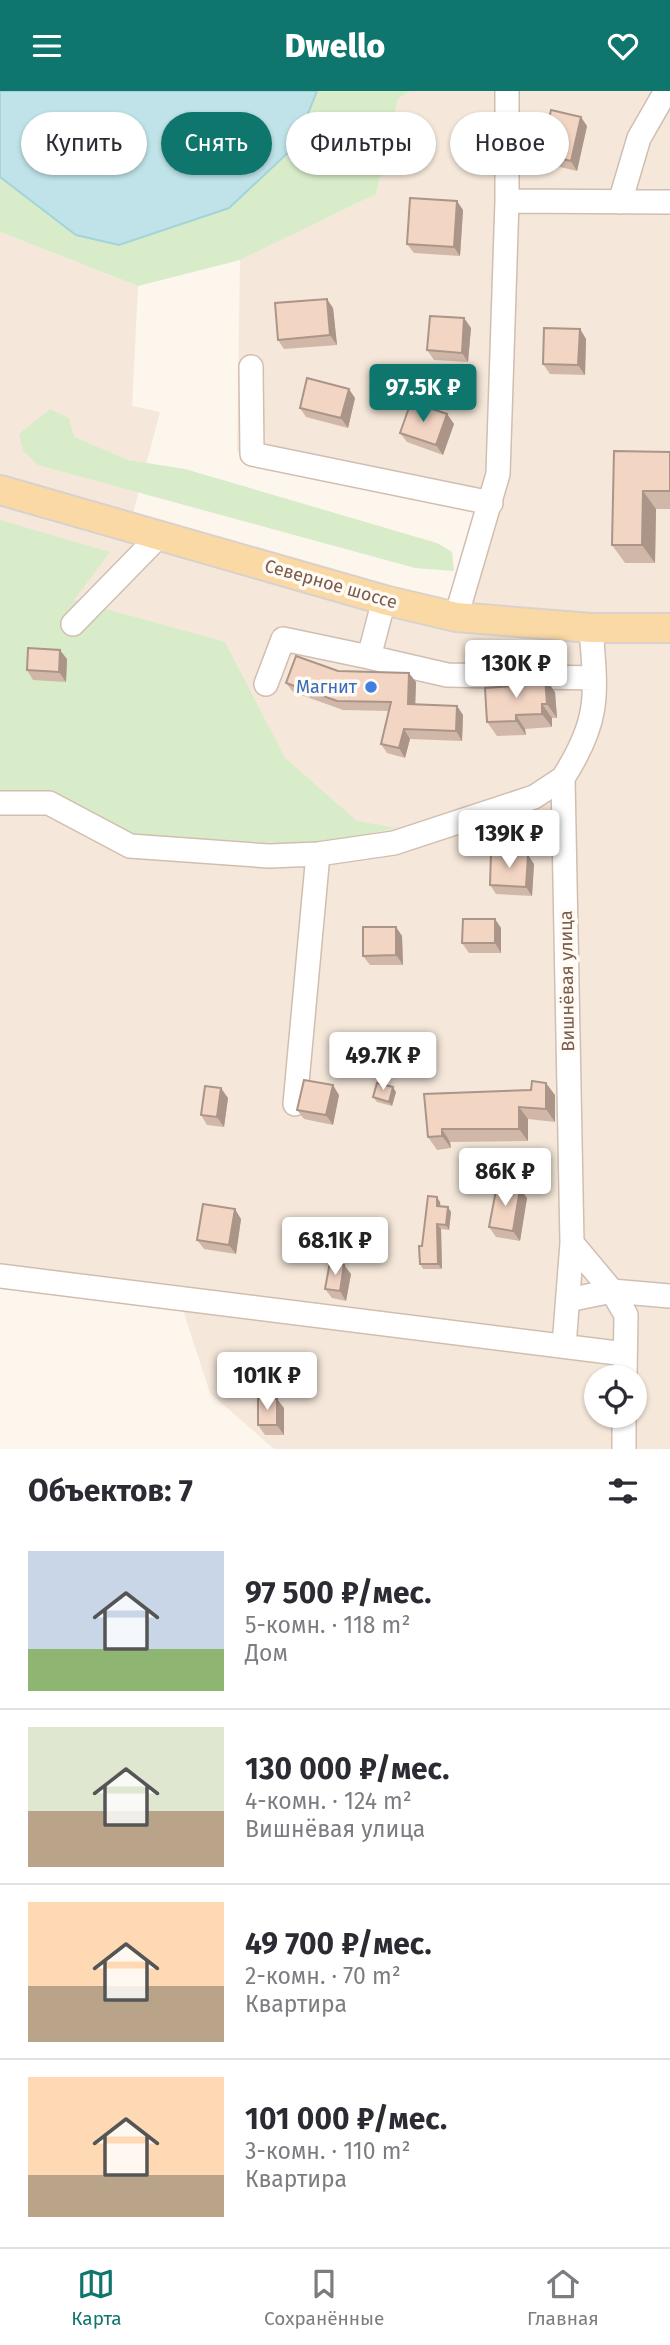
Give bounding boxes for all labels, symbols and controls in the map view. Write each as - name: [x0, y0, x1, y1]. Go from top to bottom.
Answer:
- icon: menu: [28, 27, 66, 65]
- text: Dwello: [285, 27, 385, 65]
- icon: heart: [604, 27, 642, 65]
- chip: Купить: [21, 112, 147, 175]
- chip: Снять: [161, 112, 272, 175]
- chip: Фильтры: [286, 112, 436, 175]
- chip: Новое: [450, 112, 569, 175]
- pin: 97.5K ₽: [358, 365, 488, 424]
- text: 97.5K ₽: [385, 373, 461, 401]
- street label: Северное шоссе: [262, 555, 400, 613]
- pin: 130K ₽: [459, 641, 573, 700]
- text: 130K ₽: [481, 649, 551, 677]
- place label: Магнит: [296, 676, 358, 698]
- marker: Магнит: [363, 679, 379, 695]
- pin: 139K ₽: [452, 811, 566, 870]
- text: 139K ₽: [475, 819, 543, 847]
- street label: Вишнёвая улица: [555, 910, 579, 1052]
- pin: 49.7K ₽: [318, 1033, 448, 1092]
- text: 49.7K ₽: [345, 1041, 421, 1069]
- pin: 86K ₽: [456, 1149, 554, 1208]
- text: 86K ₽: [475, 1157, 535, 1185]
- pin: 68.1K ₽: [270, 1217, 400, 1277]
- text: 68.1K ₽: [298, 1226, 372, 1254]
- pin: 101K ₽: [210, 1353, 324, 1412]
- text: 101K ₽: [233, 1361, 301, 1389]
- map controls: [584, 1365, 647, 1428]
- button: locate: [584, 1365, 647, 1428]
- icon: filters: [604, 1472, 642, 1510]
- text: Объектов: 7: [28, 1473, 193, 1509]
- text: 97 500 ₽/мес.: [245, 1575, 431, 1611]
- icon: home: [84, 1579, 168, 1663]
- text: 5-комн. · 118 m²: [245, 1611, 410, 1639]
- text: Дом: [245, 1639, 288, 1667]
- text: 130 000 ₽/мес.: [245, 1751, 449, 1787]
- icon: home: [84, 1755, 168, 1839]
- text: 4-комн. · 124 m²: [245, 1787, 412, 1815]
- text: Вишнёвая улица: [245, 1815, 425, 1843]
- text: 49 700 ₽/мес.: [245, 1926, 432, 1962]
- icon: home: [84, 1930, 168, 2014]
- text: 2-комн. · 70 m²: [245, 1962, 401, 1990]
- text: Квартира: [245, 1990, 347, 2018]
- text: 101 000 ₽/мес.: [245, 2101, 447, 2137]
- icon: home: [84, 2105, 168, 2189]
- text: 3-комн. · 110 m²: [245, 2137, 411, 2165]
- text: Квартира: [245, 2165, 347, 2193]
- tab: Карта: [71, 2265, 122, 2330]
- tab: Сохранённые: [264, 2265, 384, 2330]
- tab: Главная: [527, 2265, 599, 2330]

